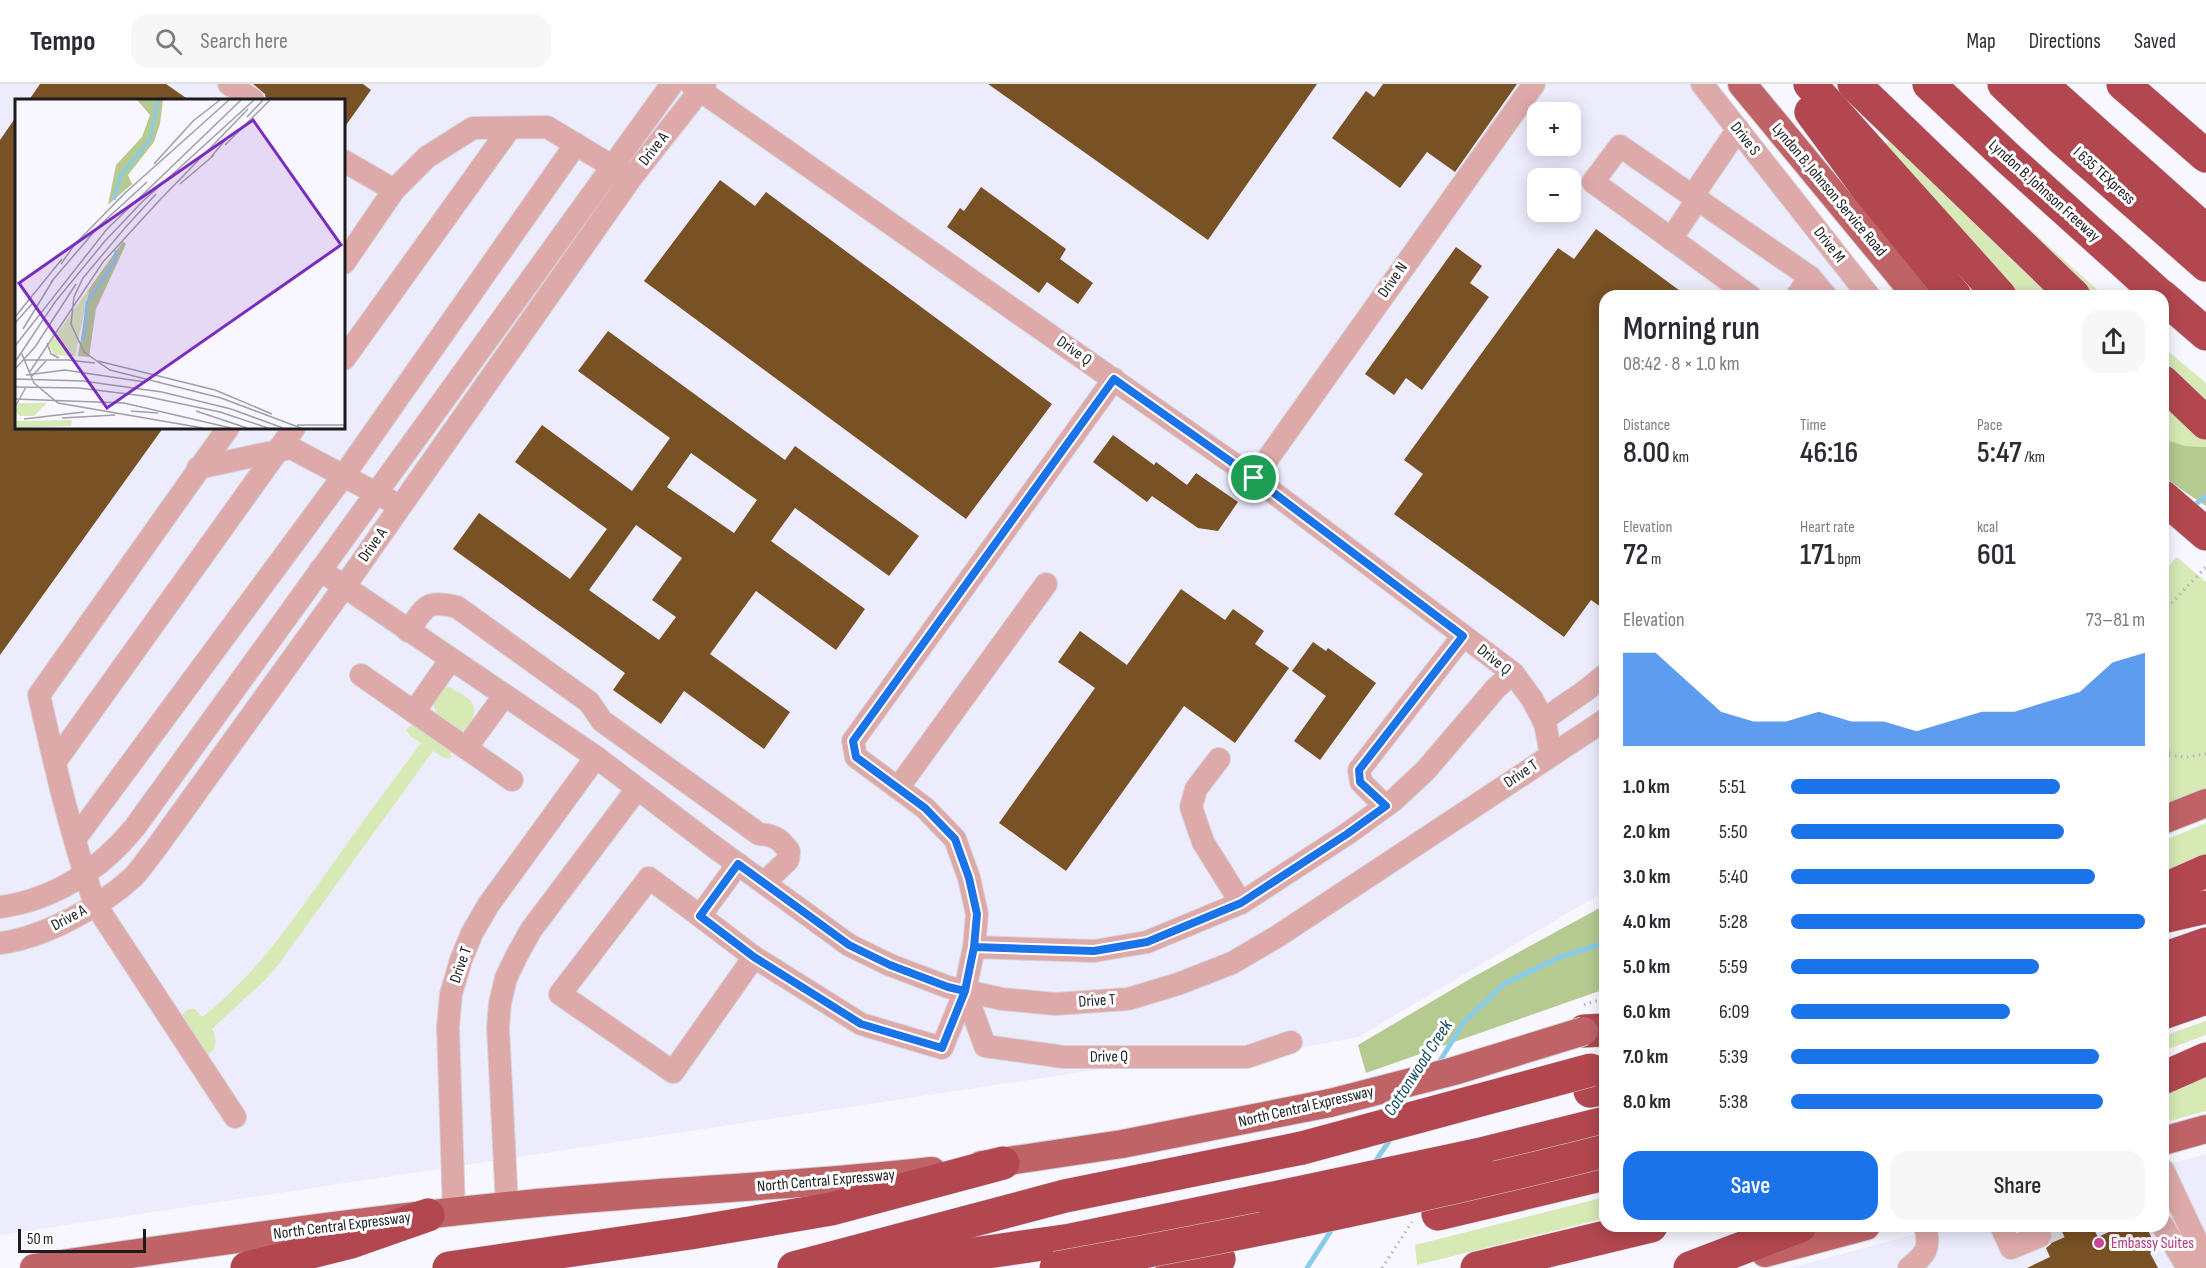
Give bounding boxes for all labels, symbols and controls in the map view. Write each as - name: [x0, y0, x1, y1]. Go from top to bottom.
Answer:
- search box: [131, 14, 551, 68]
- text: Tempo: [30, 25, 95, 58]
- icon: search: [152, 25, 185, 58]
- text: Search here: [200, 28, 288, 55]
- text: Map: [1966, 29, 1996, 54]
- text: Directions: [2029, 29, 2101, 54]
- text: Saved: [2134, 29, 2176, 54]
- inset map: [15, 99, 345, 429]
- map controls: [1527, 102, 1581, 222]
- button: +: [1527, 102, 1581, 156]
- street label: Drive S: [1726, 118, 1764, 160]
- street label: Lyndon B. Johnson Service Road: [1768, 119, 1890, 261]
- street label: Drive A: [635, 128, 673, 170]
- street label: Lyndon B. Johnson Freeway: [1984, 136, 2104, 246]
- street label: I 635 TEXpress: [2069, 143, 2139, 209]
- button: −: [1527, 168, 1581, 222]
- street label: Drive M: [1809, 223, 1849, 267]
- street label: Drive N: [1374, 259, 1412, 301]
- text: Morning run: [1623, 309, 1760, 349]
- button: share: [2082, 310, 2145, 373]
- street label: Drive Q: [1053, 332, 1095, 370]
- text: 08:42 · 8 × 1.0 km: [1623, 352, 1740, 376]
- text: Distance: [1623, 416, 1670, 435]
- text: Time: [1800, 416, 1826, 435]
- text: Pace: [1977, 416, 2002, 435]
- text: 8.00: [1623, 435, 1670, 471]
- text: 46:16: [1800, 435, 1858, 471]
- text: 5:47: [1977, 435, 2022, 471]
- text: km: [1670, 448, 1689, 467]
- text: /km: [2022, 448, 2045, 467]
- pin: [1228, 452, 1279, 503]
- icon: arrive: [1237, 461, 1270, 494]
- text: Elevation: [1623, 518, 1672, 537]
- text: Heart rate: [1800, 518, 1855, 537]
- text: kcal: [1977, 518, 1998, 537]
- street label: Drive A: [355, 524, 392, 566]
- text: 72: [1623, 537, 1648, 573]
- text: 171: [1800, 537, 1835, 573]
- text: 601: [1977, 537, 2016, 573]
- text: m: [1648, 550, 1661, 569]
- text: bpm: [1835, 550, 1861, 569]
- text: Elevation: [1623, 608, 1685, 632]
- text: 73–81 m: [2086, 608, 2145, 632]
- street label: Drive Q: [1473, 641, 1515, 680]
- street label: Drive T: [1500, 756, 1542, 792]
- text: 1.0 km: [1623, 775, 1670, 799]
- text: 5:51: [1719, 775, 1746, 799]
- text: 2.0 km: [1623, 820, 1670, 844]
- text: 5:50: [1719, 820, 1748, 844]
- text: 3.0 km: [1623, 865, 1670, 889]
- text: 5:40: [1719, 865, 1748, 889]
- street label: Drive A: [48, 901, 90, 935]
- text: 4.0 km: [1623, 910, 1671, 934]
- text: 5:28: [1719, 910, 1748, 934]
- street label: Drive T: [446, 944, 476, 986]
- text: 5.0 km: [1623, 955, 1670, 979]
- text: 5:59: [1719, 955, 1748, 979]
- street label: Drive T: [1078, 990, 1117, 1012]
- text: 6.0 km: [1623, 1000, 1671, 1024]
- text: 6:09: [1719, 1000, 1749, 1024]
- water label: Cottonwood Creek: [1379, 1015, 1457, 1120]
- text: 7.0 km: [1623, 1045, 1668, 1069]
- text: 5:39: [1719, 1045, 1748, 1069]
- street label: Drive Q: [1090, 1047, 1128, 1067]
- street label: North Central Expressway: [1237, 1082, 1375, 1132]
- text: 8.0 km: [1623, 1090, 1671, 1114]
- text: 5:38: [1719, 1090, 1748, 1114]
- button: Save: [1623, 1151, 1878, 1220]
- button: Share: [1890, 1151, 2145, 1220]
- street label: North Central Expressway: [756, 1166, 896, 1196]
- street label: North Central Expressway: [272, 1208, 412, 1244]
- scale bar: [18, 1226, 146, 1254]
- text: 50 m: [27, 1230, 53, 1249]
- place label: Embassy Suites: [2111, 1234, 2194, 1253]
- marker: Embassy Suites: [2092, 1236, 2106, 1250]

